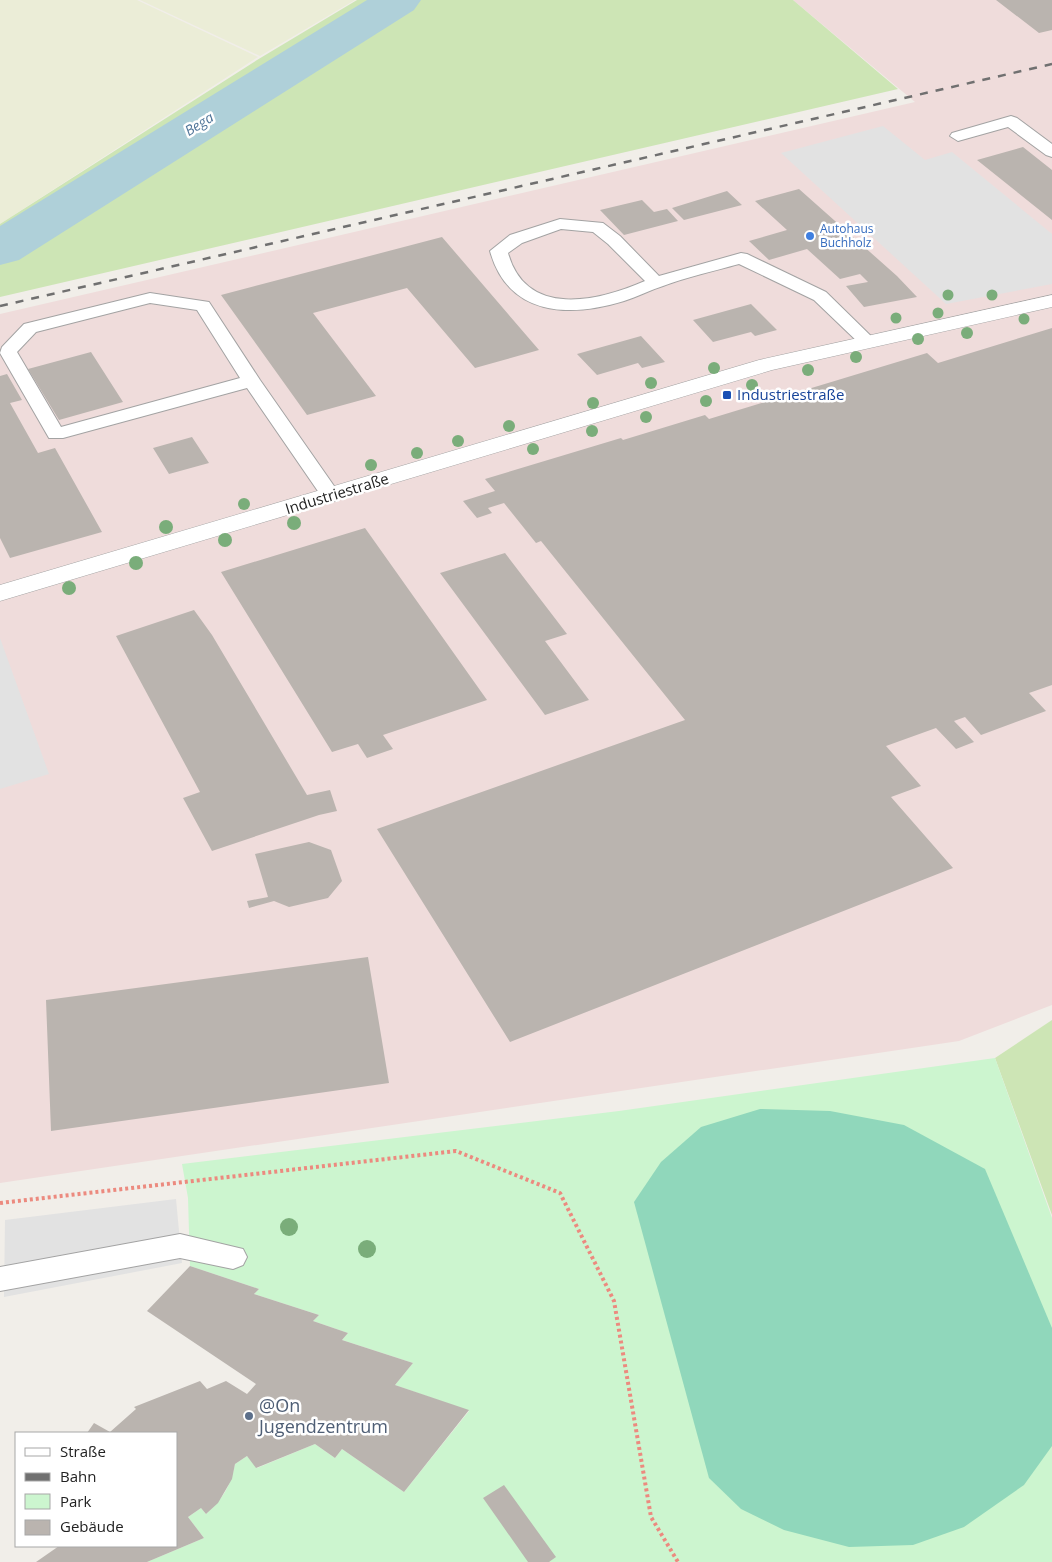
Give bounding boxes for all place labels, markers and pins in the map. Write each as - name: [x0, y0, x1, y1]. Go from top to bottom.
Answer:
- place label: Autohaus Buchholz: [820, 220, 874, 251]
- marker: Autohaus Buchholz: [804, 230, 816, 242]
- place label: Industriestraße: [737, 384, 844, 404]
- marker: Industriestraße: [721, 389, 733, 401]
- place label: @On Jugendzentrum: [257, 1393, 388, 1438]
- marker: @On Jugendzentrum: [243, 1410, 255, 1422]

